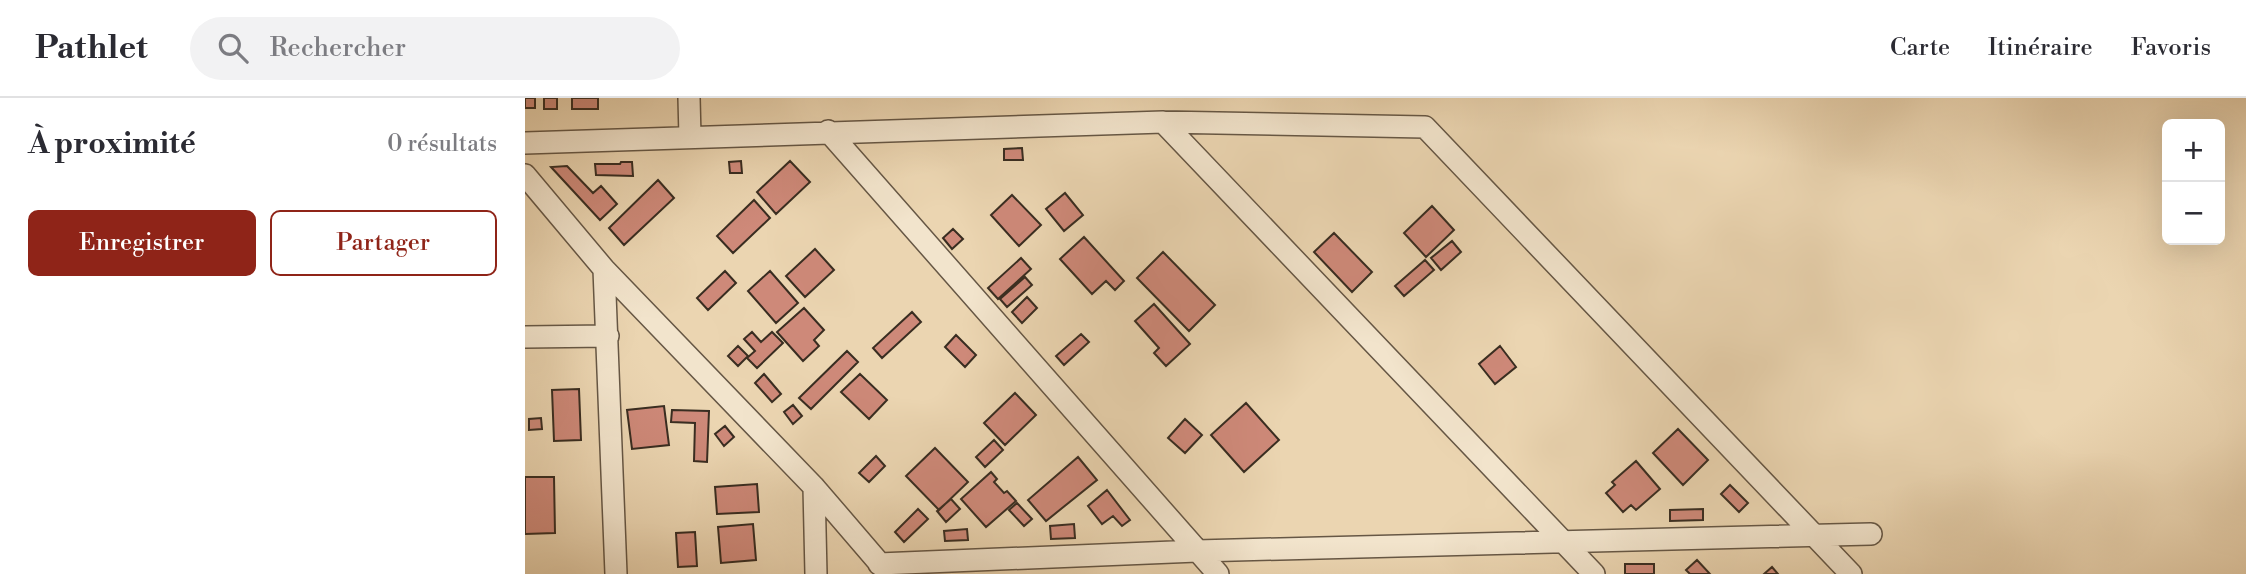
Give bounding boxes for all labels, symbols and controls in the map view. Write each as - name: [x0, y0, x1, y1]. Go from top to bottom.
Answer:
- search box: [190, 17, 680, 80]
- text: Pathlet: [35, 28, 148, 69]
- icon: search: [214, 29, 252, 67]
- text: Rechercher: [270, 32, 406, 64]
- text: Carte: [1890, 33, 1950, 63]
- text: Itinéraire: [1988, 33, 2093, 63]
- text: Favoris: [2131, 33, 2211, 63]
- map controls: [2162, 119, 2225, 245]
- button: +: [2162, 119, 2225, 182]
- text: À proximité: [28, 125, 196, 163]
- text: 0 résultats: [387, 130, 497, 158]
- button: −: [2162, 182, 2225, 245]
- button: Enregistrer: [28, 210, 256, 276]
- button: Partager: [270, 210, 497, 276]

